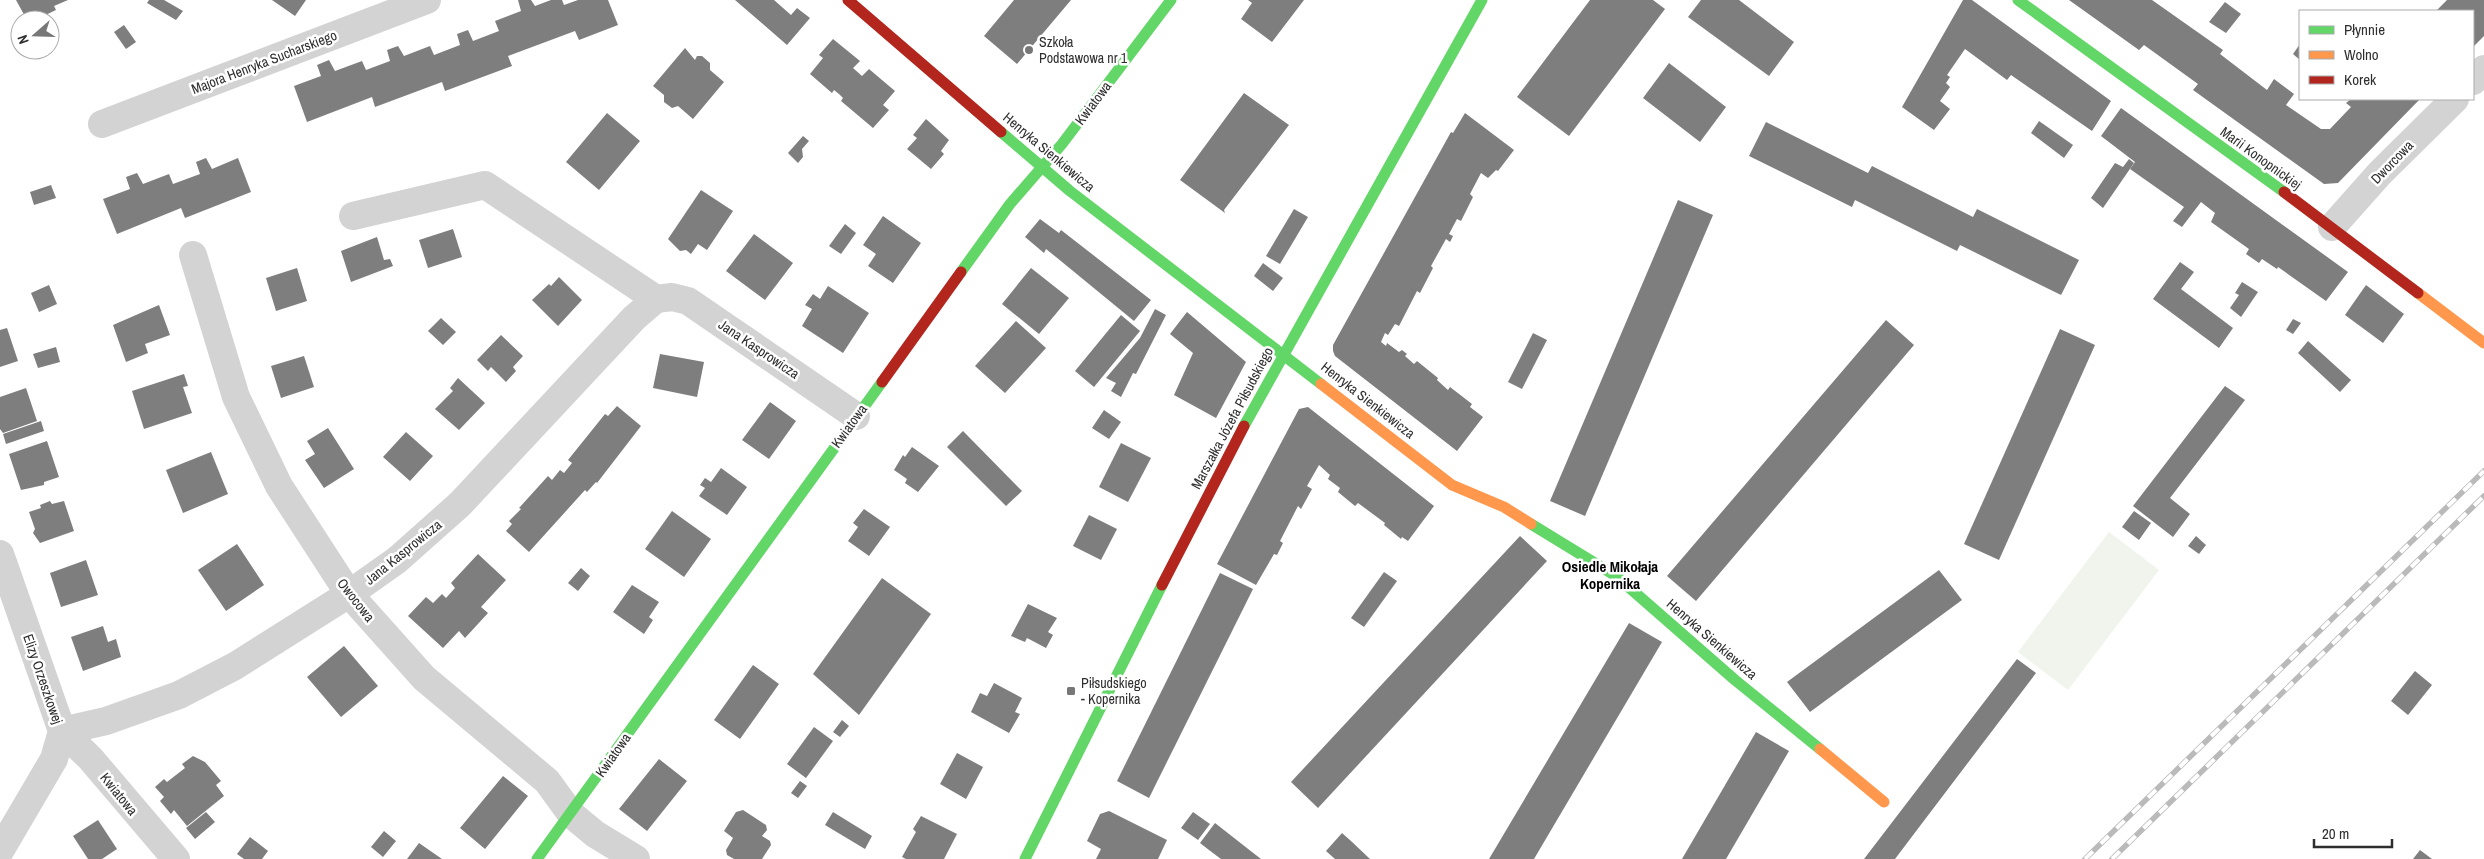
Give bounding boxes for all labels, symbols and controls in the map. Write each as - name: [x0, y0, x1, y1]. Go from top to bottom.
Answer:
- north arrow: [10, 10, 60, 60]
- legend: [2299, 10, 2474, 100]
- text: Płynnie: [2344, 19, 2385, 40]
- street label: Majora Henryka Sucharskiego: [189, 26, 339, 98]
- text: N: [13, 32, 33, 46]
- place label: Szkoła Podstawowa nr 1: [1039, 33, 1128, 67]
- marker: Szkoła Podstawowa nr 1: [1023, 44, 1035, 56]
- text: Wolno: [2344, 44, 2379, 65]
- text: Korek: [2344, 69, 2377, 90]
- street label: Kwiatowa: [1071, 77, 1116, 128]
- street label: Henryka Sienkiewicza: [999, 108, 1099, 196]
- street label: Marii Konopnickiej: [2217, 123, 2305, 193]
- street label: Dworcowa: [2367, 136, 2418, 188]
- street label: Jana Kasprowicza: [715, 315, 803, 383]
- street label: Marszałka Józefa Piłsudskiego: [1187, 344, 1277, 492]
- street label: Henryka Sienkiewicza: [1317, 358, 1419, 443]
- street label: Kwiatowa: [827, 400, 871, 451]
- street label: Jana Kasprowicza: [361, 515, 446, 589]
- district label: Osiedle Mikołaja Kopernika: [1562, 556, 1658, 594]
- street label: Owocowa: [333, 575, 379, 626]
- street label: Henryka Sienkiewicza: [1663, 595, 1761, 684]
- street label: Elizy Orzeszkowej: [19, 632, 67, 726]
- place label: Piłsudskiego - Kopernika: [1081, 674, 1147, 708]
- marker: Piłsudskiego - Kopernika: [1065, 685, 1077, 697]
- street label: Kwiatowa: [591, 729, 635, 781]
- street label: Kwiatowa: [96, 769, 142, 819]
- scale bar: [2314, 816, 2392, 848]
- text: 20 m: [2322, 823, 2349, 844]

